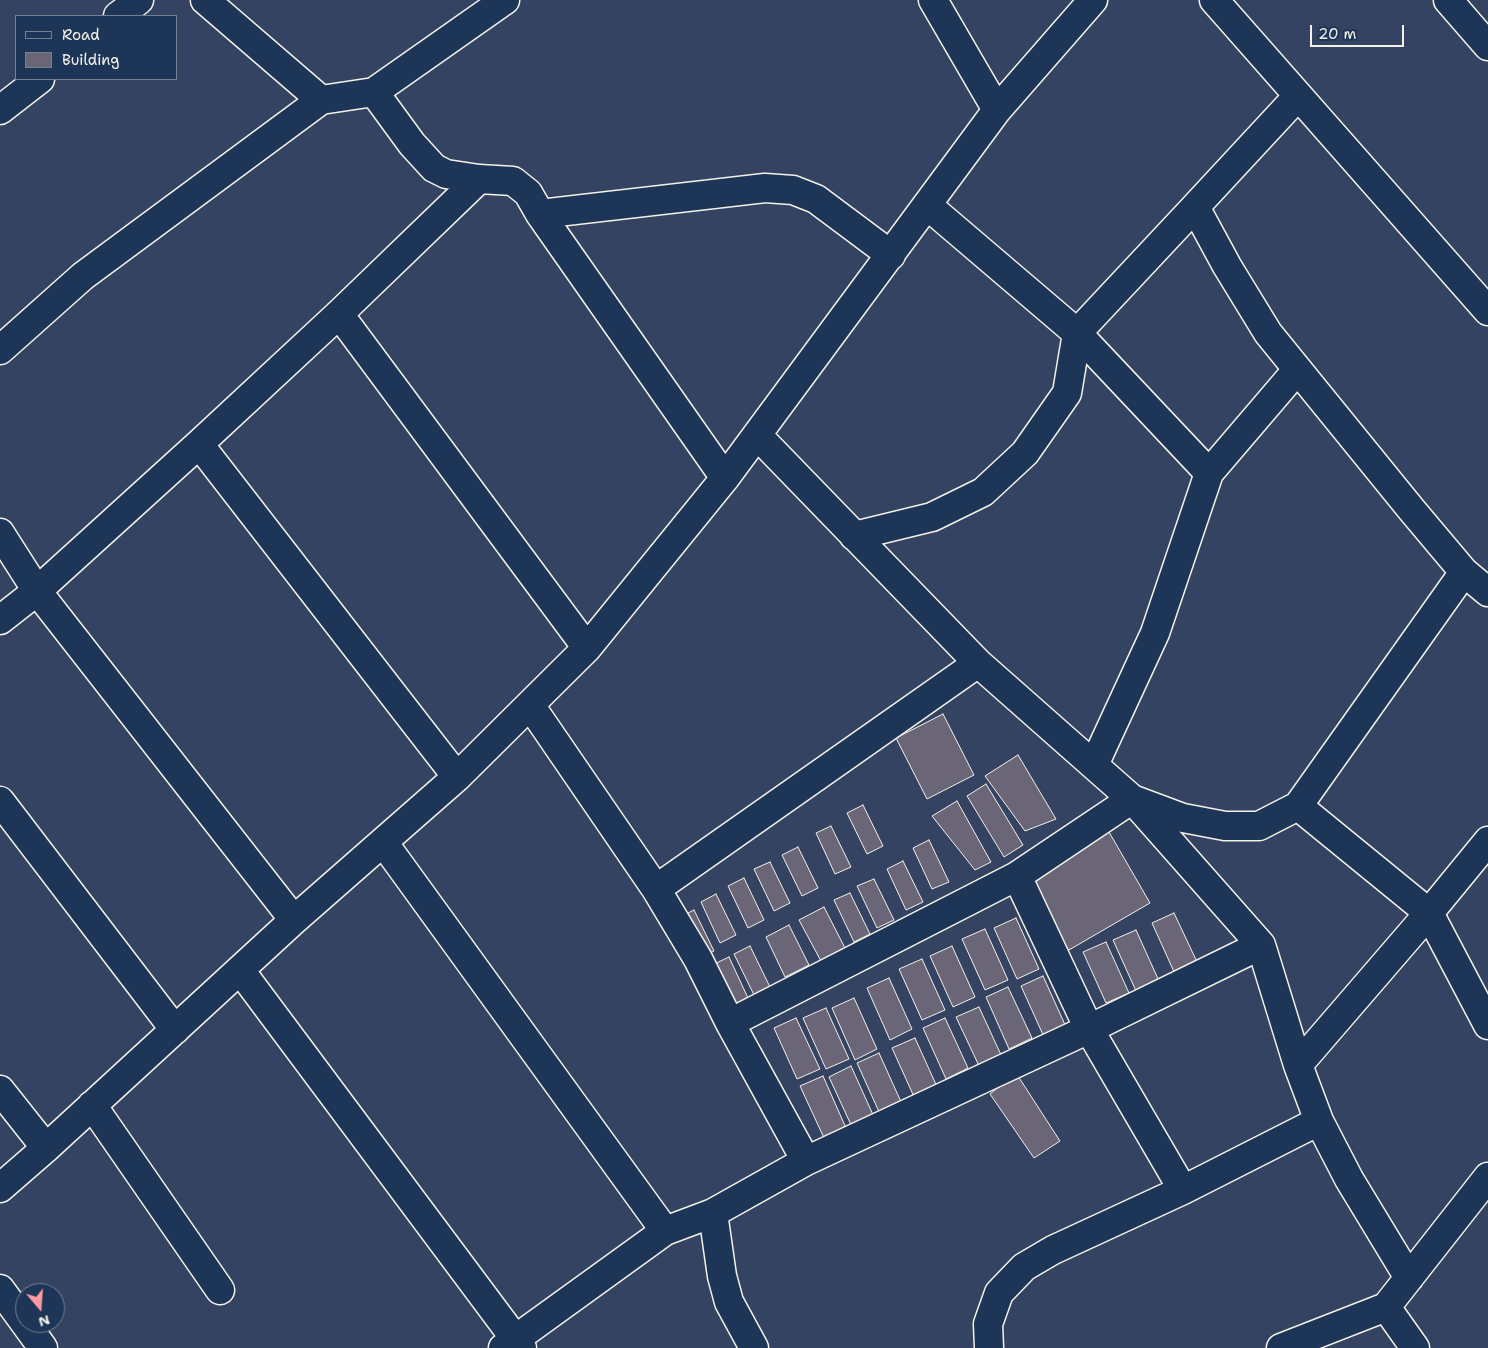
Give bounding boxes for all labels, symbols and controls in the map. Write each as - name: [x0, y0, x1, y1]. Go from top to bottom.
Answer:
- legend: [15, 15, 178, 80]
- scale bar: [1313, 15, 1407, 47]
- text: 20 m: [1318, 24, 1357, 44]
- text: Road: [62, 25, 100, 45]
- text: Building: [62, 50, 119, 70]
- north arrow: [15, 1283, 65, 1333]
- text: N: [36, 1311, 52, 1332]

